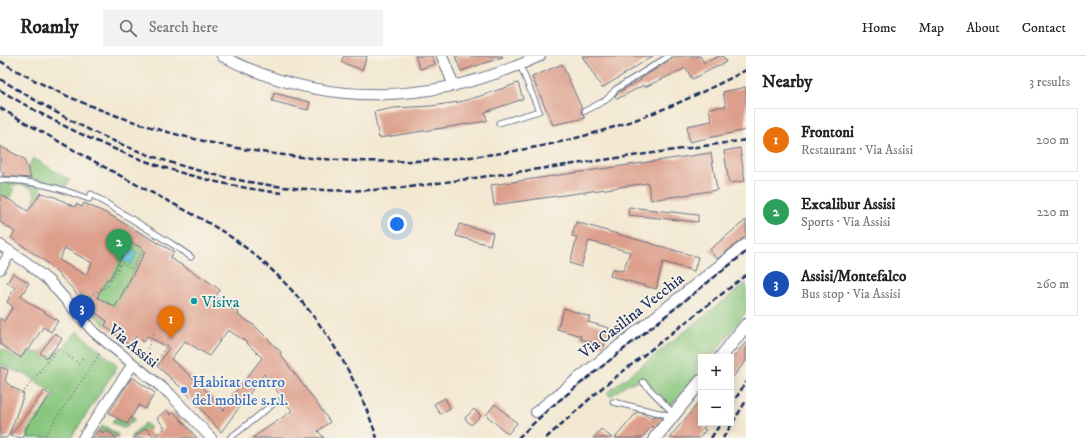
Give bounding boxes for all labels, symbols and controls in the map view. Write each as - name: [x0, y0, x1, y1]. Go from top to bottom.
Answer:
- search box: [103, 10, 383, 46]
- text: Roamly: [20, 16, 79, 39]
- icon: search: [117, 17, 139, 39]
- text: Search here: [149, 18, 218, 37]
- text: Home: [862, 19, 896, 37]
- text: Map: [918, 19, 944, 37]
- text: About: [966, 19, 1000, 37]
- text: Contact: [1022, 19, 1066, 37]
- text: Nearby: [762, 71, 812, 93]
- text: 3 results: [1029, 74, 1070, 90]
- text: Frontoni: [801, 123, 854, 142]
- text: 1: [774, 132, 778, 148]
- text: 200 m: [1036, 132, 1069, 148]
- text: Restaurant · Via Assisi: [801, 142, 913, 158]
- text: Excalibur Assisi: [801, 195, 896, 214]
- text: 2: [773, 204, 779, 220]
- text: 220 m: [1037, 204, 1069, 220]
- your location: [387, 214, 407, 234]
- text: Sports · Via Assisi: [801, 214, 890, 230]
- pin: 2: [106, 229, 132, 262]
- text: Assisi/Montefalco: [801, 267, 906, 286]
- street label: Via Casilina Vecchia: [574, 268, 688, 364]
- text: 3: [774, 276, 778, 292]
- text: 260 m: [1036, 276, 1069, 292]
- text: Bus stop · Via Assisi: [801, 286, 901, 302]
- place label: Visiva: [201, 292, 240, 312]
- pin: 3: [69, 295, 95, 328]
- marker: Visiva: [189, 296, 199, 306]
- pin: 1: [158, 306, 184, 339]
- street label: Via Assisi: [103, 319, 163, 372]
- map controls: [698, 354, 734, 426]
- button: +: [698, 354, 734, 390]
- place label: Habitat centro del mobile s.r.l.: [192, 372, 289, 410]
- marker: Habitat centro del mobile s.r.l.: [179, 385, 189, 395]
- button: −: [698, 390, 734, 426]

